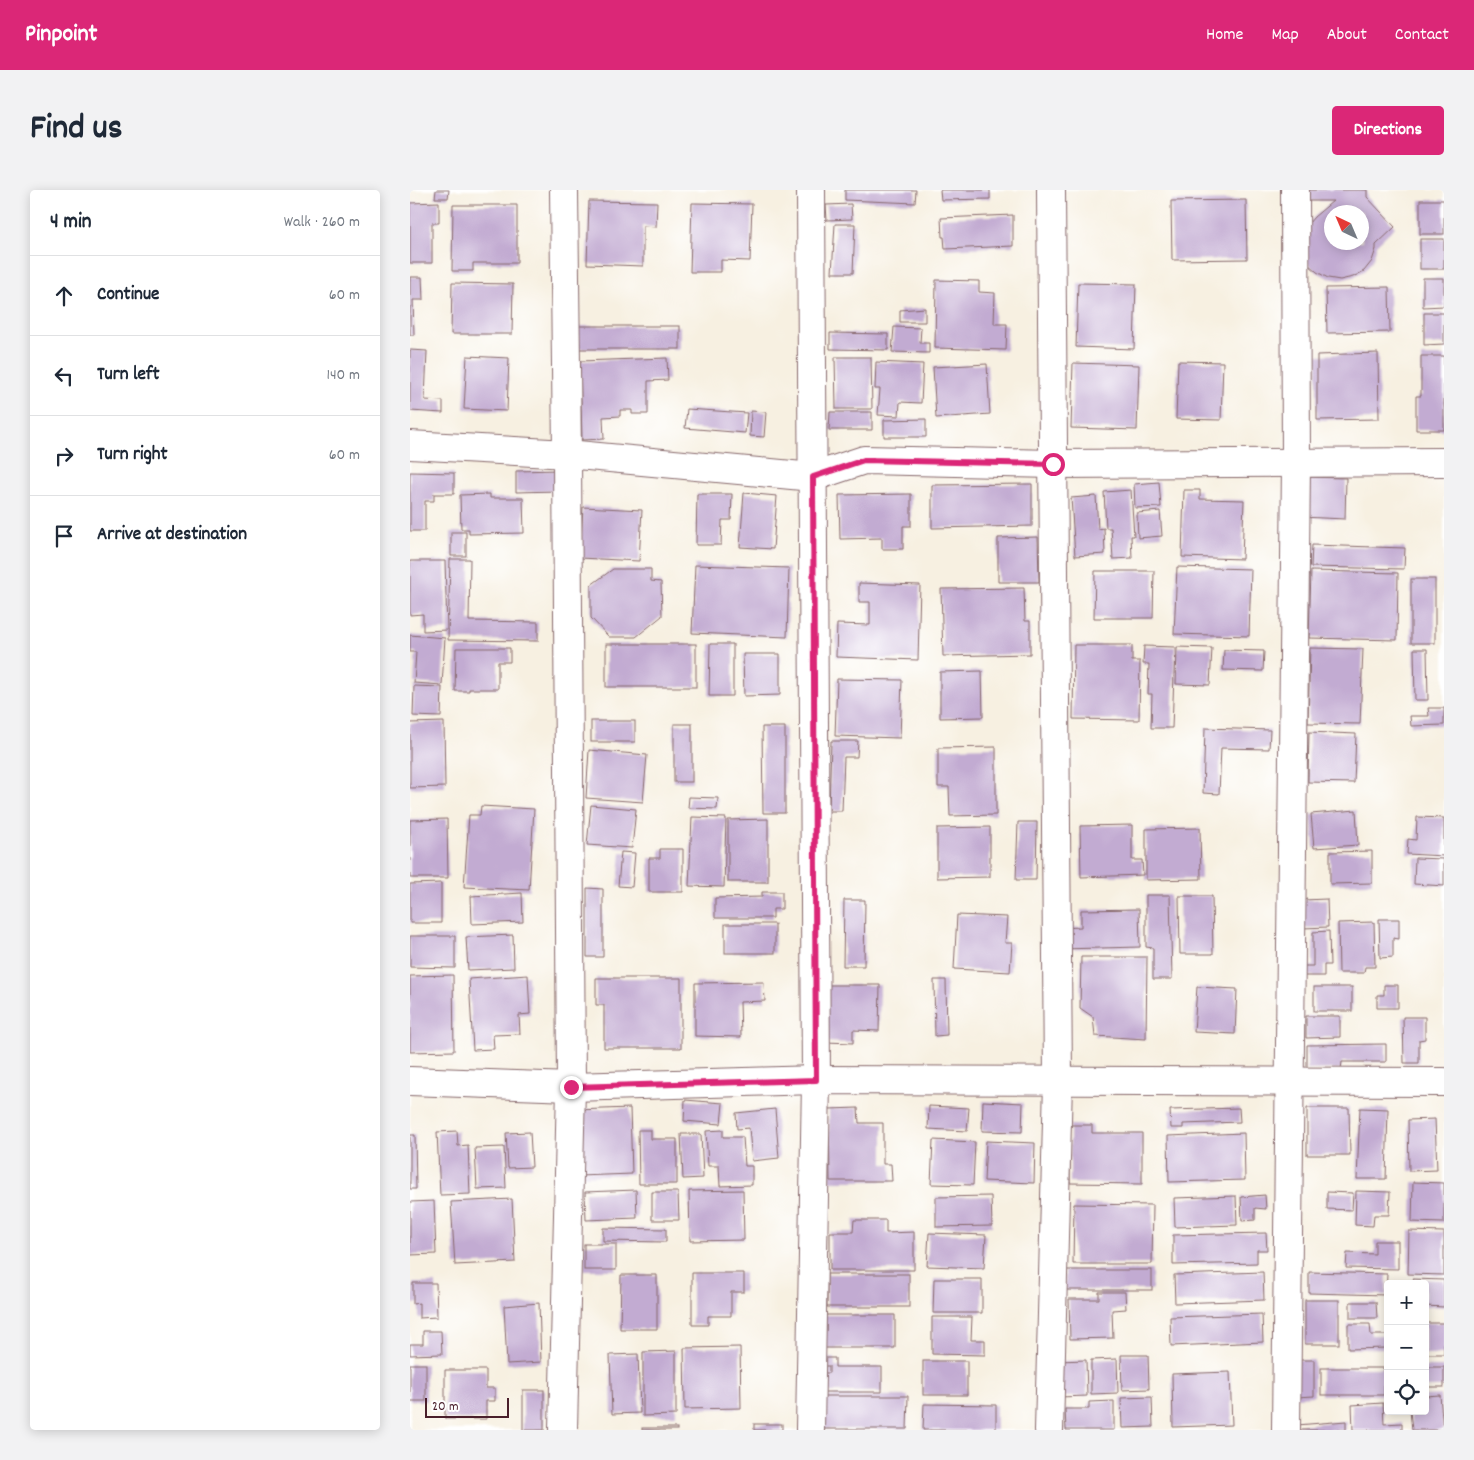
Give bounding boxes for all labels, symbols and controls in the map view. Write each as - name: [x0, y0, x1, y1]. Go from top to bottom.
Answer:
- text: Pinpoint: [25, 18, 97, 52]
- text: Home: [1206, 23, 1243, 48]
- text: Map: [1271, 23, 1299, 48]
- text: About: [1327, 23, 1367, 48]
- text: Contact: [1395, 23, 1449, 48]
- text: Find us: [30, 105, 122, 155]
- button: Directions: [1332, 106, 1444, 155]
- north arrow: [1324, 205, 1369, 250]
- text: 4 min: [50, 208, 92, 238]
- text: Walk · 260 m: [284, 211, 360, 234]
- icon: ahead: [50, 282, 78, 310]
- text: Continue: [97, 282, 159, 309]
- text: 60 m: [329, 284, 360, 307]
- icon: left: [50, 362, 78, 390]
- text: Turn left: [97, 362, 160, 389]
- text: 140 m: [326, 364, 360, 387]
- icon: right: [50, 442, 78, 470]
- text: Turn right: [97, 442, 168, 469]
- text: 60 m: [329, 444, 360, 467]
- route start: [1042, 453, 1065, 476]
- icon: arrive: [50, 522, 78, 550]
- text: Arrive at destination: [97, 522, 247, 549]
- route end: [560, 1076, 583, 1099]
- map controls: [1384, 1280, 1429, 1415]
- button: +: [1384, 1280, 1429, 1325]
- button: −: [1384, 1325, 1429, 1370]
- button: locate: [1384, 1370, 1429, 1415]
- scale bar: [425, 1395, 509, 1418]
- text: 20 m: [432, 1397, 459, 1417]

